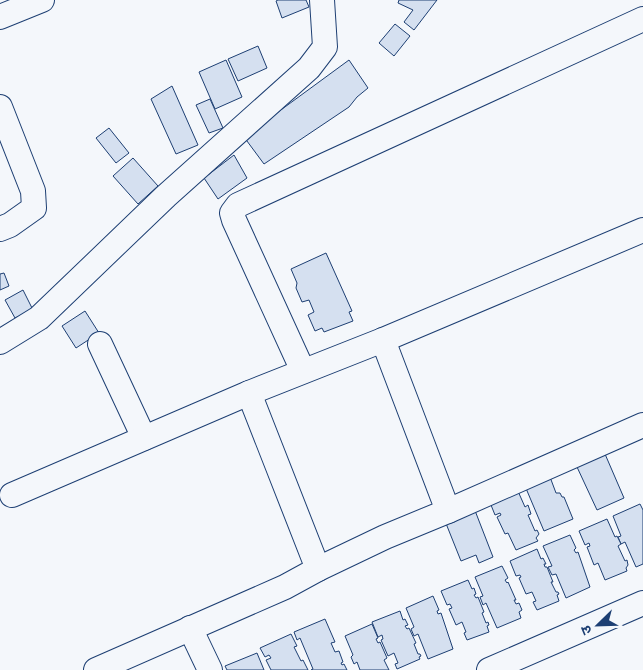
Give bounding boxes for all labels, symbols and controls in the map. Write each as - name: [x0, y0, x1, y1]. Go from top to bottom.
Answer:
- north arrow: [573, 600, 623, 650]
- text: उ: [576, 622, 596, 637]

